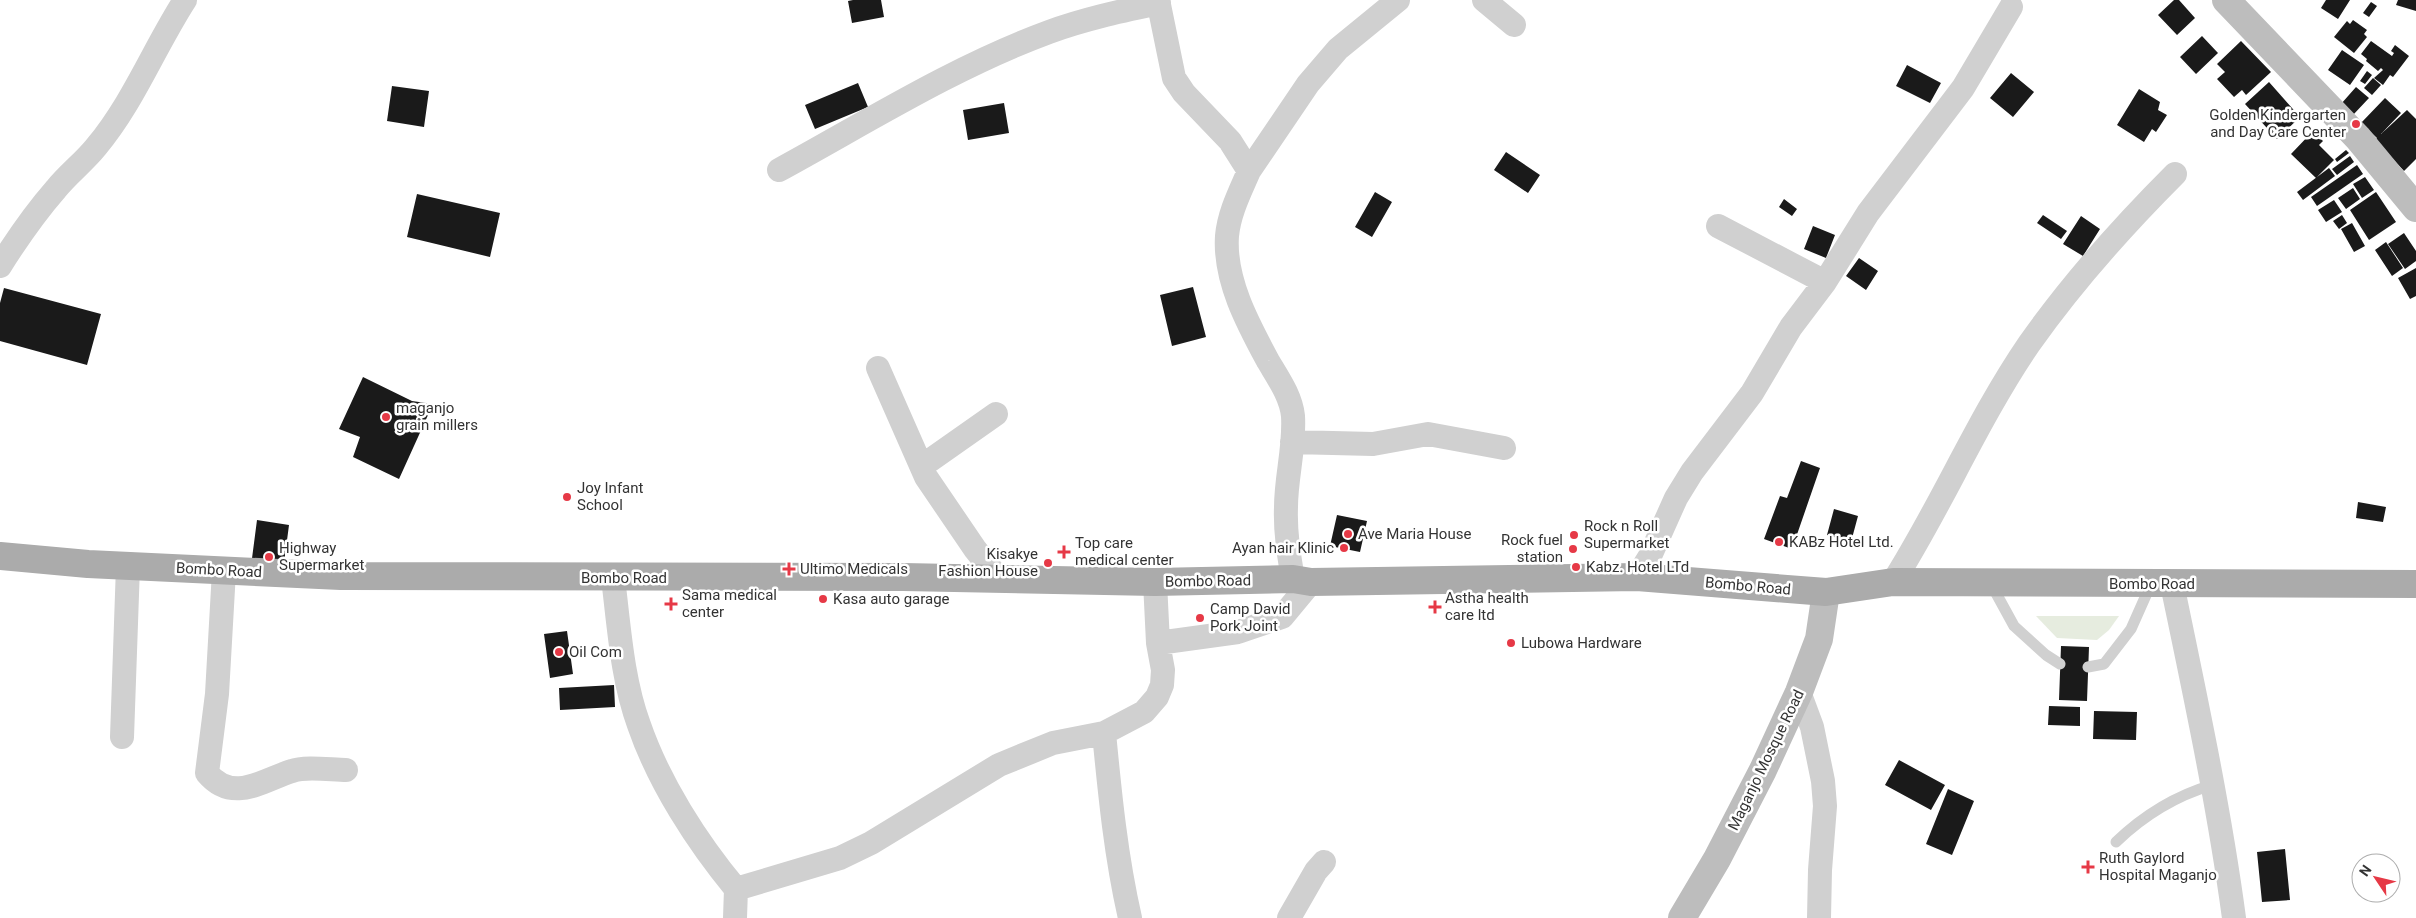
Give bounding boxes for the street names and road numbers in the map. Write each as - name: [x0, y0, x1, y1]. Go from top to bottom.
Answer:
- street label: Bombo Road: [176, 559, 262, 581]
- street label: Bombo Road: [581, 569, 667, 587]
- street label: Bombo Road: [1165, 571, 1251, 591]
- street label: Bombo Road: [1704, 573, 1792, 599]
- street label: Bombo Road: [2109, 575, 2195, 593]
- street label: Maganjo Mosque Road: [1724, 687, 1808, 833]

